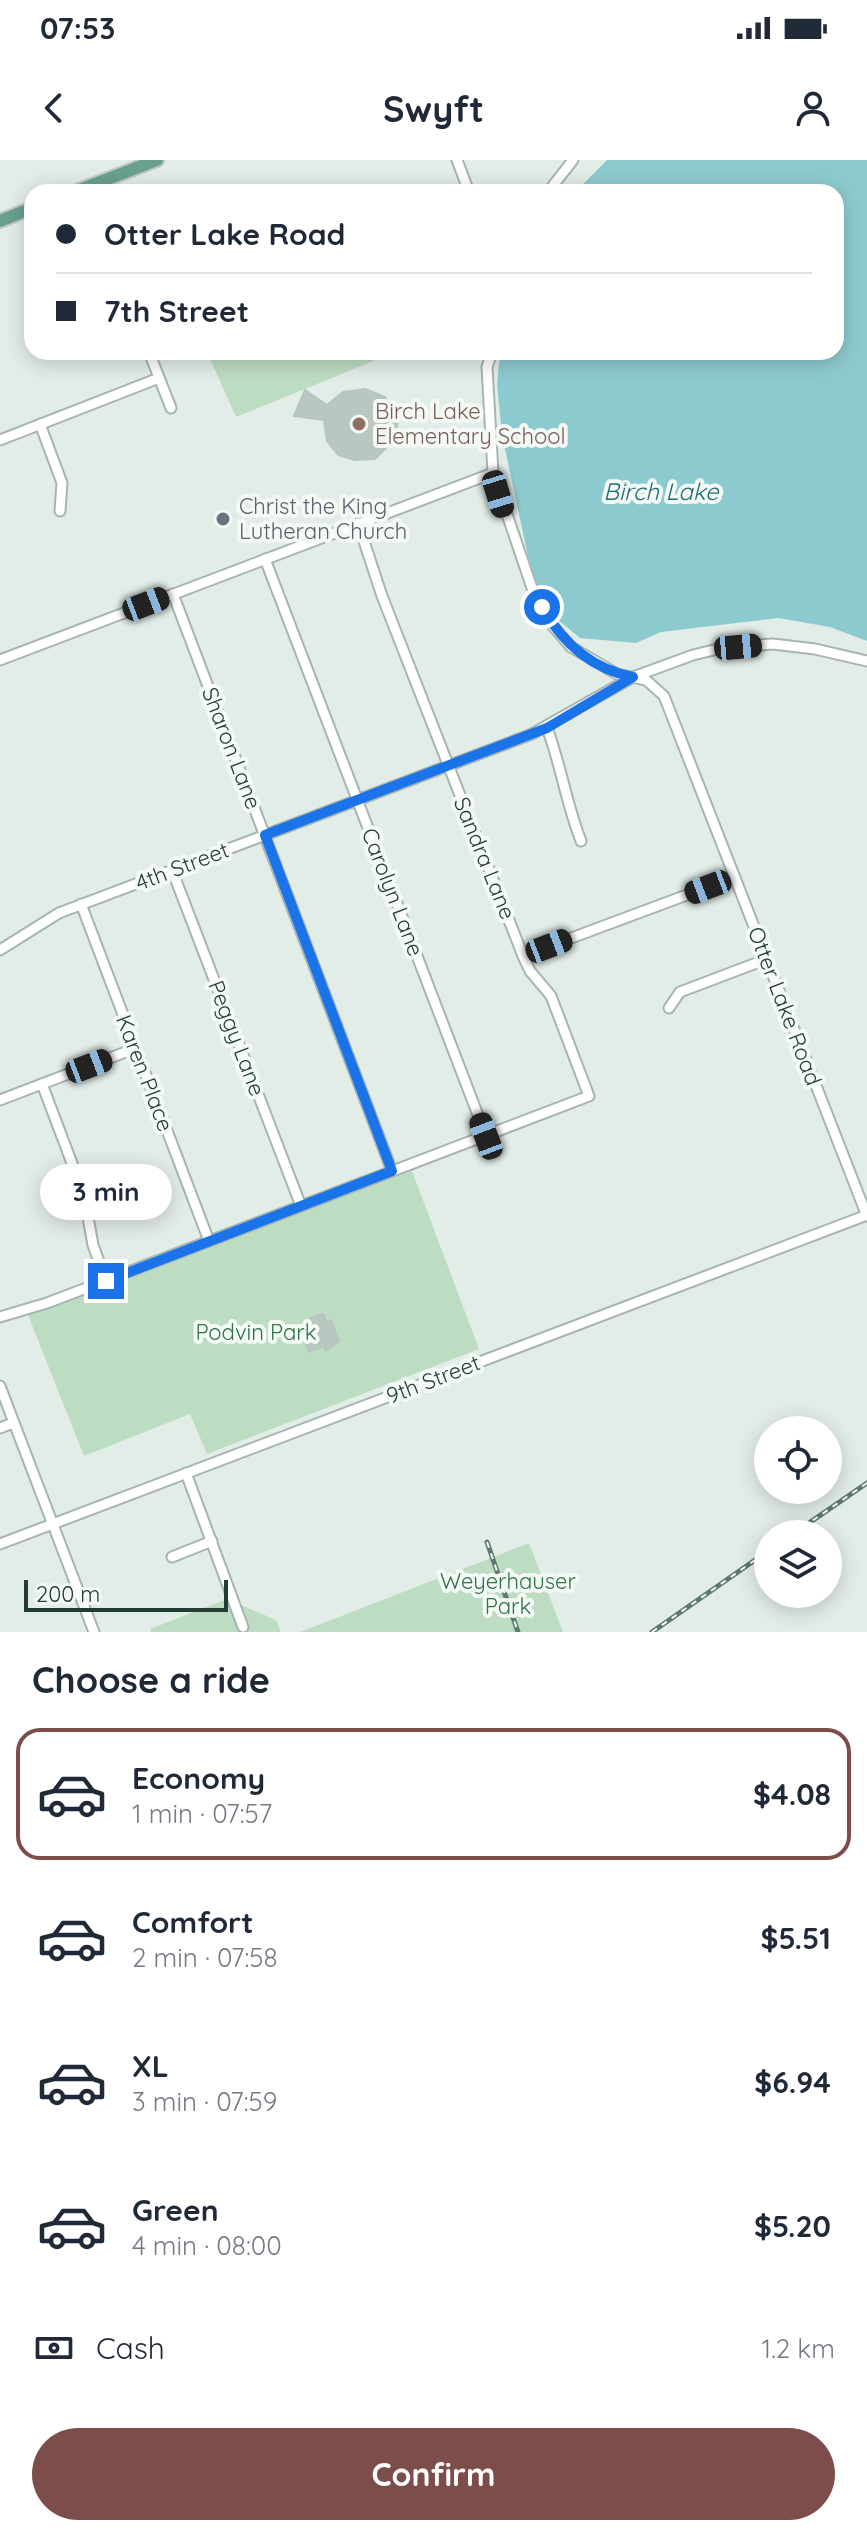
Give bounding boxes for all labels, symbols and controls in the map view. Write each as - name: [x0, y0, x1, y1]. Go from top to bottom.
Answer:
- text: 07:53: [40, 9, 115, 47]
- icon: back: [32, 86, 76, 130]
- text: Swyft: [383, 86, 484, 131]
- icon: person: [791, 86, 835, 130]
- text: Otter Lake Road: [104, 215, 345, 253]
- text: 7th Street: [104, 292, 249, 330]
- place label: Birch Lake Elementary School: [375, 397, 566, 450]
- marker: Birch Lake Elementary School: [350, 415, 368, 433]
- car: [480, 468, 516, 520]
- water label: Birch Lake: [603, 476, 720, 506]
- place label: Christ the King Lutheran Church: [239, 492, 407, 545]
- marker: Christ the King Lutheran Church: [214, 510, 232, 528]
- car: [119, 584, 173, 624]
- route start: [524, 589, 560, 625]
- car: [713, 633, 763, 661]
- street label: Sharon Lane: [196, 683, 268, 813]
- street label: Sandra Lane: [448, 793, 522, 923]
- street label: Carolyn Lane: [356, 824, 430, 960]
- street label: 4th Street: [131, 835, 233, 897]
- car: [681, 867, 735, 907]
- street label: Otter Lake Road: [742, 923, 828, 1089]
- car: [522, 926, 576, 966]
- street label: Peggy Lane: [202, 976, 272, 1100]
- street label: Karen Place: [110, 1011, 180, 1135]
- car: [62, 1046, 116, 1086]
- car: [466, 1109, 506, 1163]
- callout: 3 min: [40, 1165, 172, 1221]
- text: 3 min: [73, 1175, 139, 1208]
- route end: [88, 1263, 124, 1299]
- park label: Podvin Park: [195, 1318, 317, 1346]
- street label: 9th Street: [382, 1348, 484, 1410]
- map controls: [754, 1416, 842, 1608]
- button: locate: [754, 1416, 842, 1504]
- button: layers: [754, 1520, 842, 1608]
- park label: Weyerhauser Park: [440, 1567, 576, 1620]
- scale bar: [24, 1576, 228, 1612]
- text: 200 m: [36, 1580, 100, 1608]
- text: Choose a ride: [32, 1657, 270, 1702]
- icon: car: [36, 1758, 108, 1830]
- text: Economy: [132, 1759, 265, 1797]
- text: $4.08: [753, 1775, 831, 1813]
- text: 1 min · 07:57: [132, 1797, 272, 1830]
- icon: car: [36, 1902, 108, 1974]
- text: Comfort: [132, 1903, 253, 1941]
- text: $5.51: [761, 1919, 831, 1957]
- text: 2 min · 07:58: [132, 1941, 278, 1974]
- icon: car: [36, 2046, 108, 2118]
- text: XL: [132, 2047, 169, 2085]
- text: $6.94: [754, 2063, 831, 2101]
- text: 3 min · 07:59: [132, 2085, 277, 2118]
- icon: car: [36, 2190, 108, 2262]
- text: Green: [132, 2191, 219, 2229]
- text: $5.20: [754, 2207, 831, 2245]
- text: 4 min · 08:00: [132, 2229, 282, 2262]
- icon: cash: [32, 2326, 76, 2370]
- text: Cash: [96, 2329, 165, 2367]
- text: 1.2 km: [762, 2332, 835, 2365]
- button: Confirm: [32, 2428, 835, 2520]

